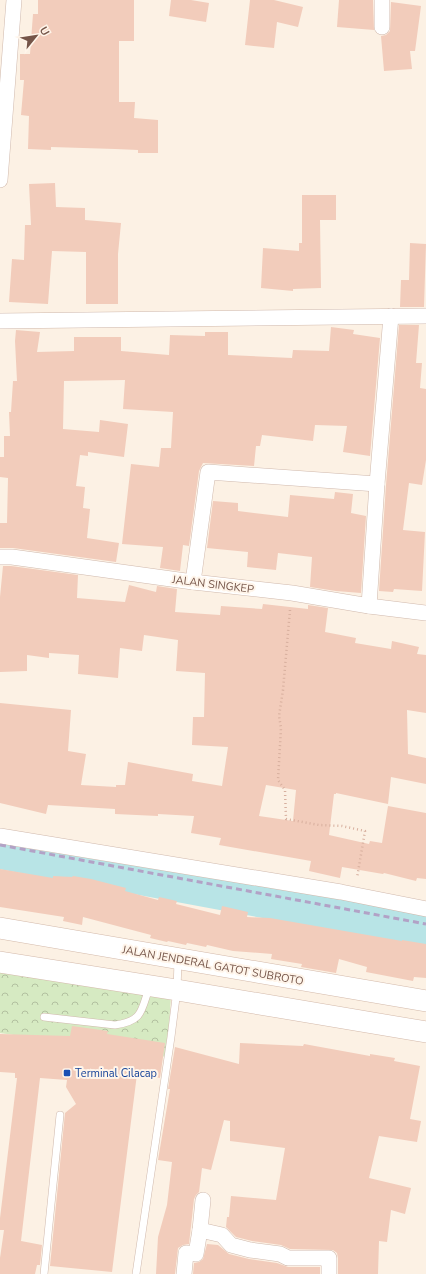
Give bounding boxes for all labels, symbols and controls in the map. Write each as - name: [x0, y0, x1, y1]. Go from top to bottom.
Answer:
- north arrow: [16, 16, 56, 56]
- text: U: [36, 24, 53, 39]
- street label: JALAN SINGKEP: [170, 572, 255, 597]
- street label: JALAN JENDERAL GATOT SUBROTO: [120, 942, 305, 989]
- place label: Terminal Cilacap: [75, 1066, 157, 1081]
- marker: Terminal Cilacap: [62, 1068, 72, 1078]

